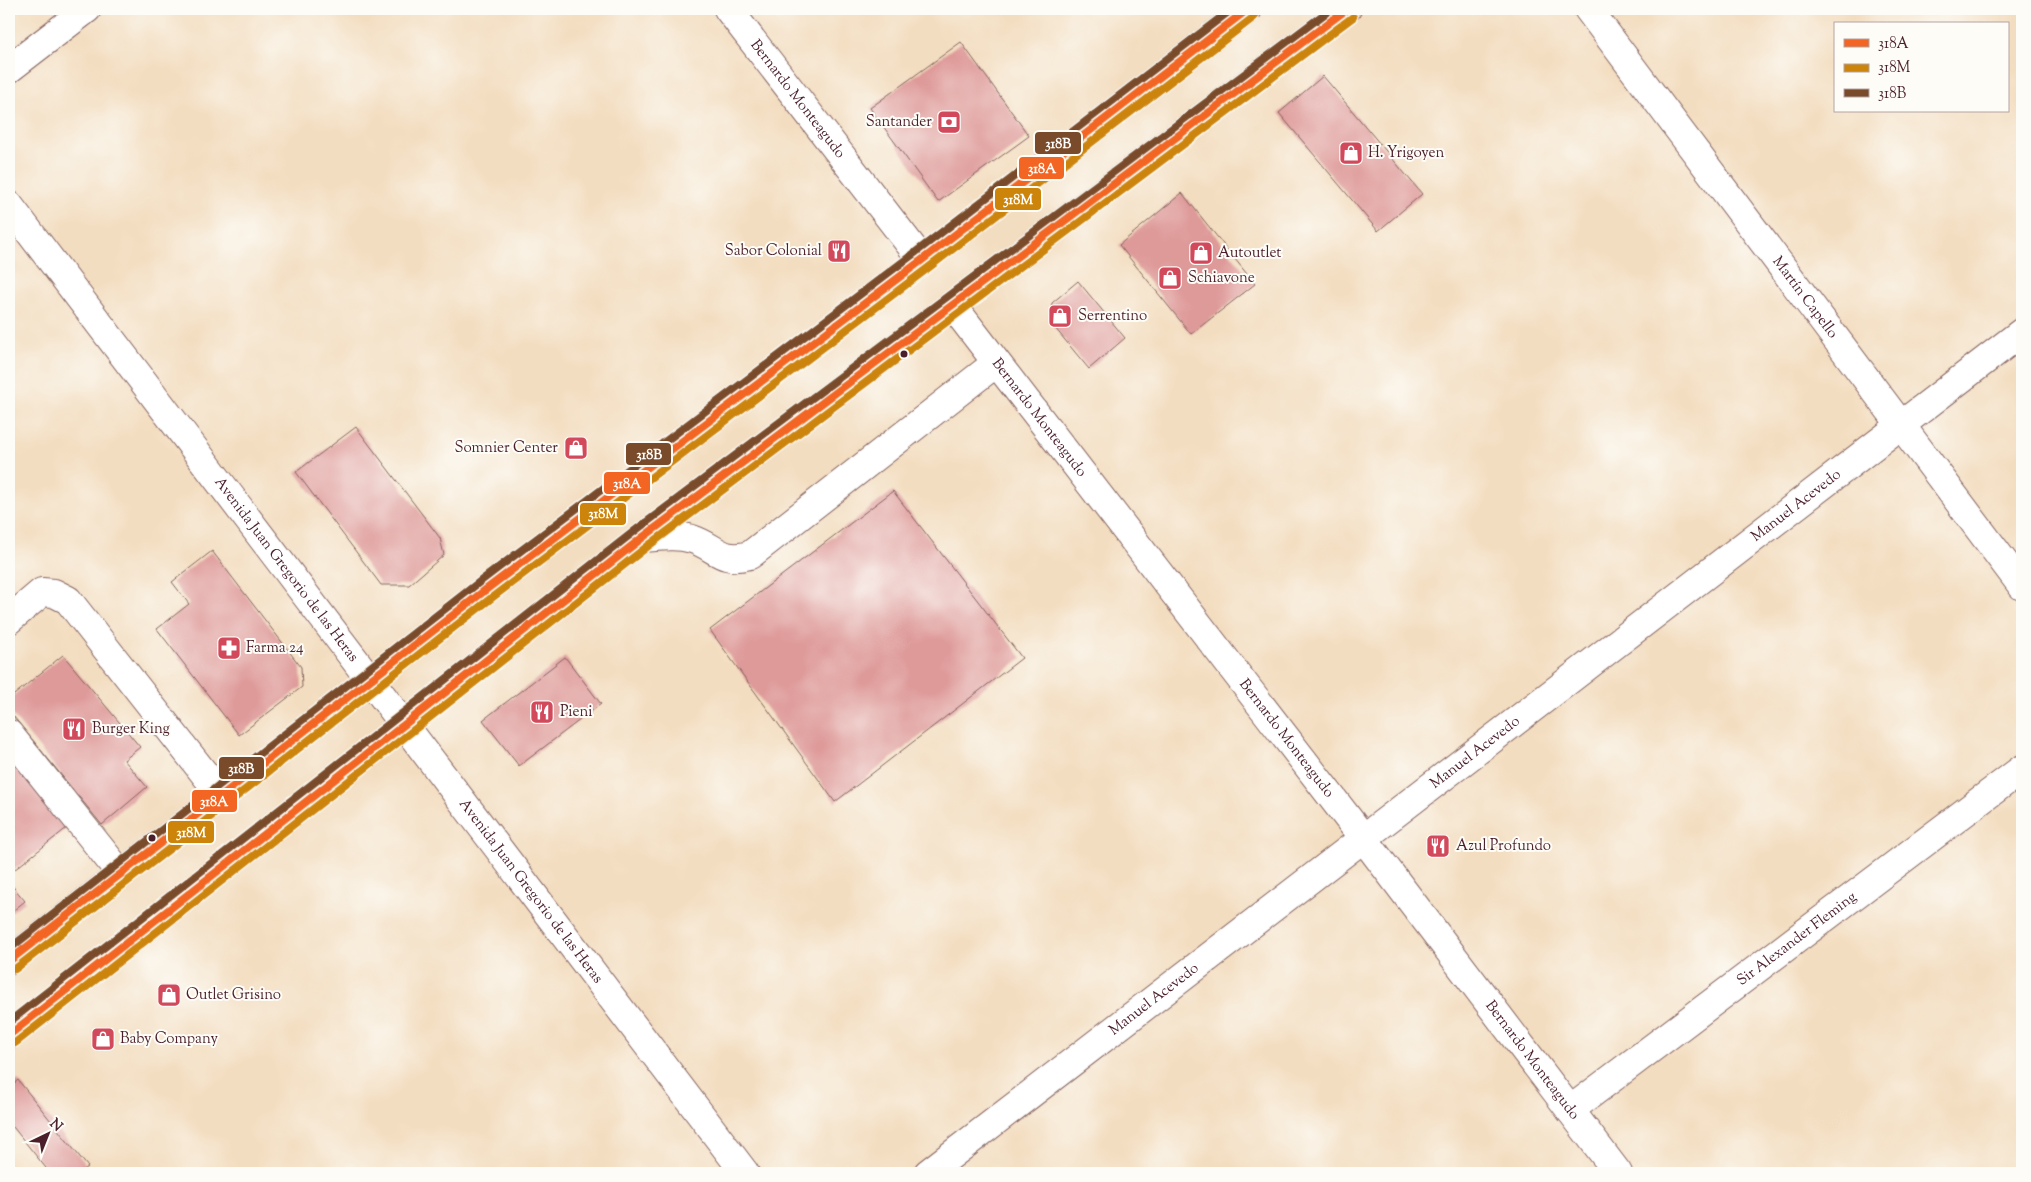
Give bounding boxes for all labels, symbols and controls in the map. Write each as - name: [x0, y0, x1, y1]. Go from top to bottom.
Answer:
- legend: [1834, 22, 2008, 112]
- text: 318A: [1878, 34, 1909, 55]
- street label: Bernardo Monteagudo: [745, 35, 850, 163]
- text: 318M: [1878, 58, 1911, 79]
- text: 318B: [1878, 84, 1907, 105]
- bank icon: Santander: [936, 109, 962, 135]
- place label: Santander: [866, 112, 932, 133]
- line badge: 318B: [1034, 131, 1082, 155]
- text: 318B: [1045, 135, 1071, 155]
- shop icon: H. Yrigoyen: [1338, 140, 1364, 166]
- place label: H. Yrigoyen: [1368, 143, 1445, 164]
- line badge: 318A: [1018, 156, 1065, 180]
- text: 318A: [1028, 160, 1057, 180]
- line badge: 318M: [994, 187, 1042, 211]
- text: 318M: [1003, 191, 1033, 211]
- restaurant icon: Sabor Colonial: [826, 238, 852, 264]
- shop icon: Autoutlet: [1188, 240, 1214, 266]
- place label: Sabor Colonial: [725, 241, 822, 262]
- place label: Autoutlet: [1218, 243, 1282, 264]
- street label: Martín Capello: [1767, 252, 1843, 343]
- shop icon: Schiavone: [1157, 265, 1183, 291]
- place label: Schiavone: [1188, 268, 1255, 289]
- shop icon: Serrentino: [1047, 303, 1073, 329]
- place label: Serrentino: [1078, 306, 1147, 327]
- unlabelled marker: [899, 349, 909, 359]
- street label: Bernardo Monteagudo: [987, 354, 1092, 481]
- shop icon: Somnier Center: [563, 435, 589, 461]
- place label: Somnier Center: [454, 438, 558, 459]
- line badge: 318B: [625, 442, 672, 466]
- text: 318B: [636, 446, 662, 466]
- street label: Manuel Acevedo: [1747, 464, 1845, 547]
- line badge: 318A: [603, 471, 651, 495]
- street label: Avenida Juan Gregorio de las Heras: [209, 473, 363, 666]
- text: 318A: [613, 475, 642, 495]
- line badge: 318M: [579, 502, 627, 526]
- text: 318M: [588, 505, 618, 525]
- pharmacy icon: Farma 24: [216, 635, 242, 661]
- place label: Farma 24: [246, 638, 304, 659]
- street label: Bernardo Monteagudo: [1234, 675, 1339, 802]
- restaurant icon: Pieni: [529, 699, 555, 725]
- place label: Pieni: [560, 702, 593, 723]
- street label: Manuel Acevedo: [1426, 711, 1524, 794]
- restaurant icon: Burger King: [61, 716, 87, 742]
- place label: Burger King: [92, 719, 170, 740]
- line badge: 318B: [218, 756, 265, 780]
- text: 318B: [228, 760, 254, 780]
- line badge: 318A: [191, 789, 238, 813]
- text: 318A: [200, 793, 229, 813]
- street label: Avenida Juan Gregorio de las Heras: [454, 794, 608, 988]
- line badge: 318M: [167, 820, 215, 844]
- text: 318M: [176, 824, 206, 844]
- unlabelled marker: [147, 833, 157, 843]
- restaurant icon: Azul Profundo: [1425, 833, 1451, 859]
- place label: Azul Profundo: [1456, 836, 1551, 857]
- street label: Sir Alexander Fleming: [1732, 887, 1861, 991]
- street label: Manuel Acevedo: [1105, 958, 1203, 1041]
- shop icon: Outlet Grisino: [156, 982, 182, 1008]
- place label: Outlet Grisino: [186, 985, 281, 1006]
- street label: Bernardo Monteagudo: [1480, 996, 1584, 1124]
- shop icon: Baby Company: [90, 1026, 116, 1052]
- place label: Baby Company: [120, 1029, 218, 1050]
- north arrow: [22, 1110, 72, 1160]
- text: N: [45, 1115, 66, 1137]

